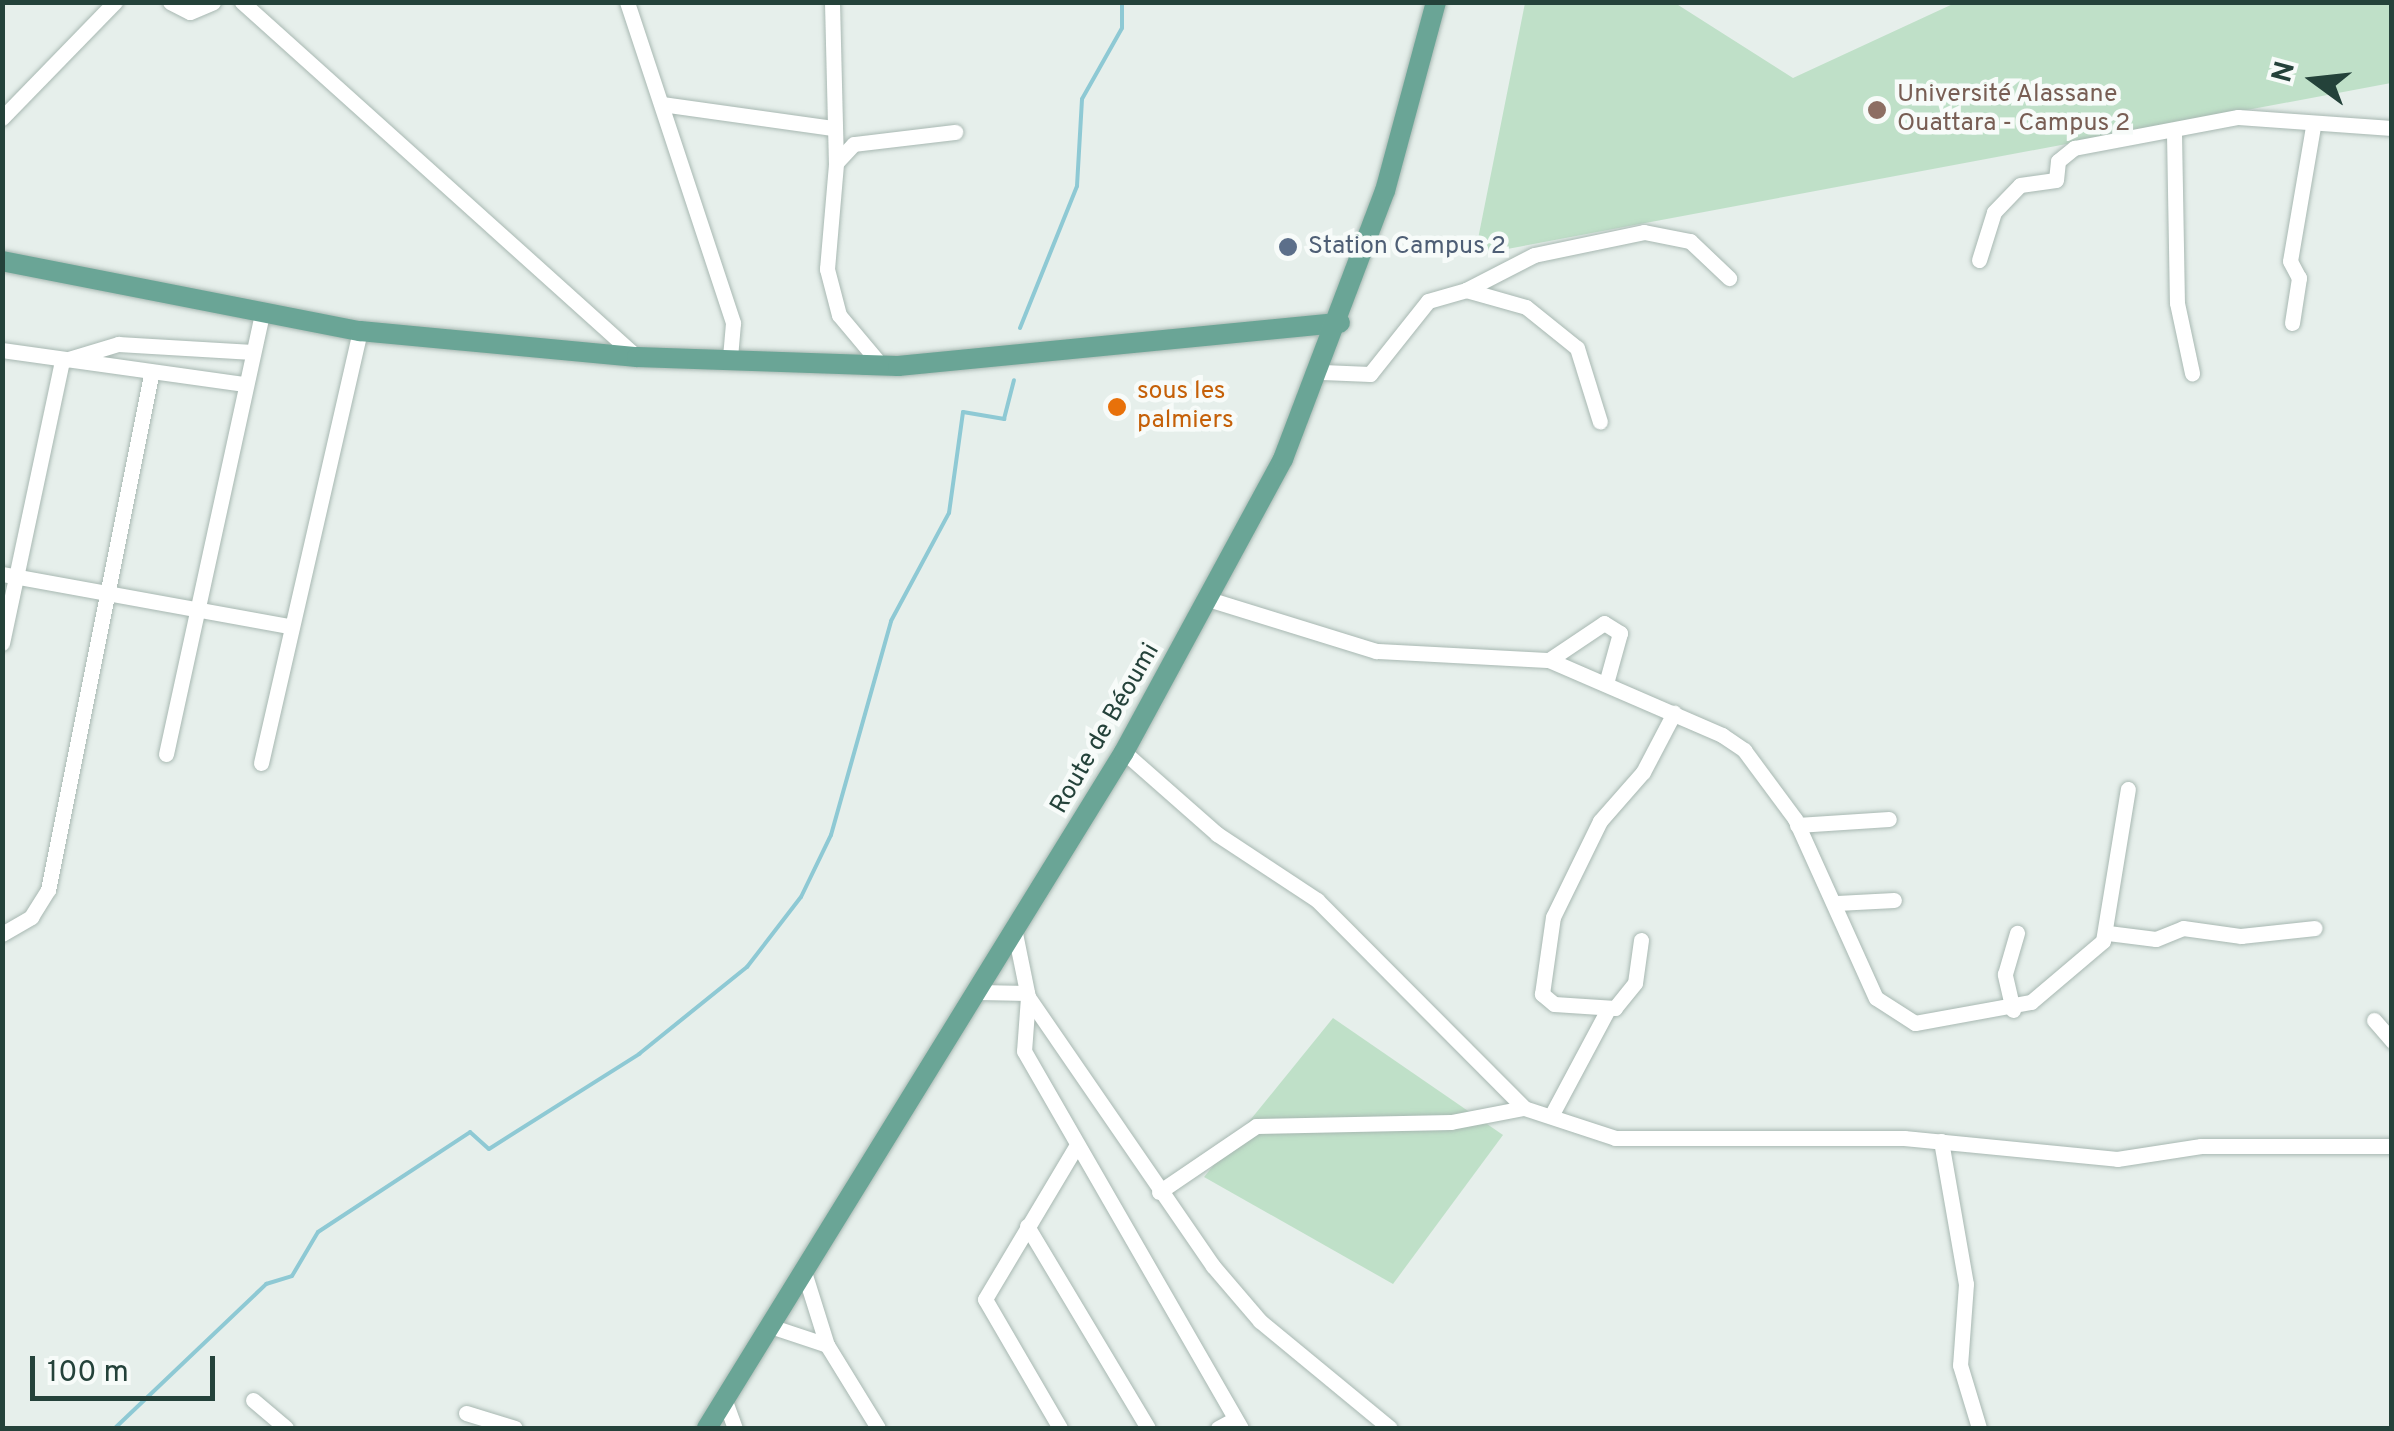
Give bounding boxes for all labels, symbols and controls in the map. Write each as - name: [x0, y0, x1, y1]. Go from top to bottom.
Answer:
- north arrow: [2264, 30, 2364, 130]
- text: N: [2265, 58, 2305, 87]
- place label: Université Alassane Ouattara - Campus 2: [1897, 81, 2130, 140]
- marker: Université Alassane Ouattara - Campus 2: [1866, 99, 1888, 121]
- place label: Station Campus 2: [1308, 232, 1506, 262]
- marker: Station Campus 2: [1277, 236, 1299, 258]
- place label: sous les palmiers: [1137, 378, 1234, 437]
- marker: sous les palmiers: [1106, 396, 1128, 418]
- street label: Route de Béoumi: [1045, 638, 1167, 820]
- scale bar: [35, 1336, 220, 1398]
- text: 100 m: [47, 1355, 129, 1392]

